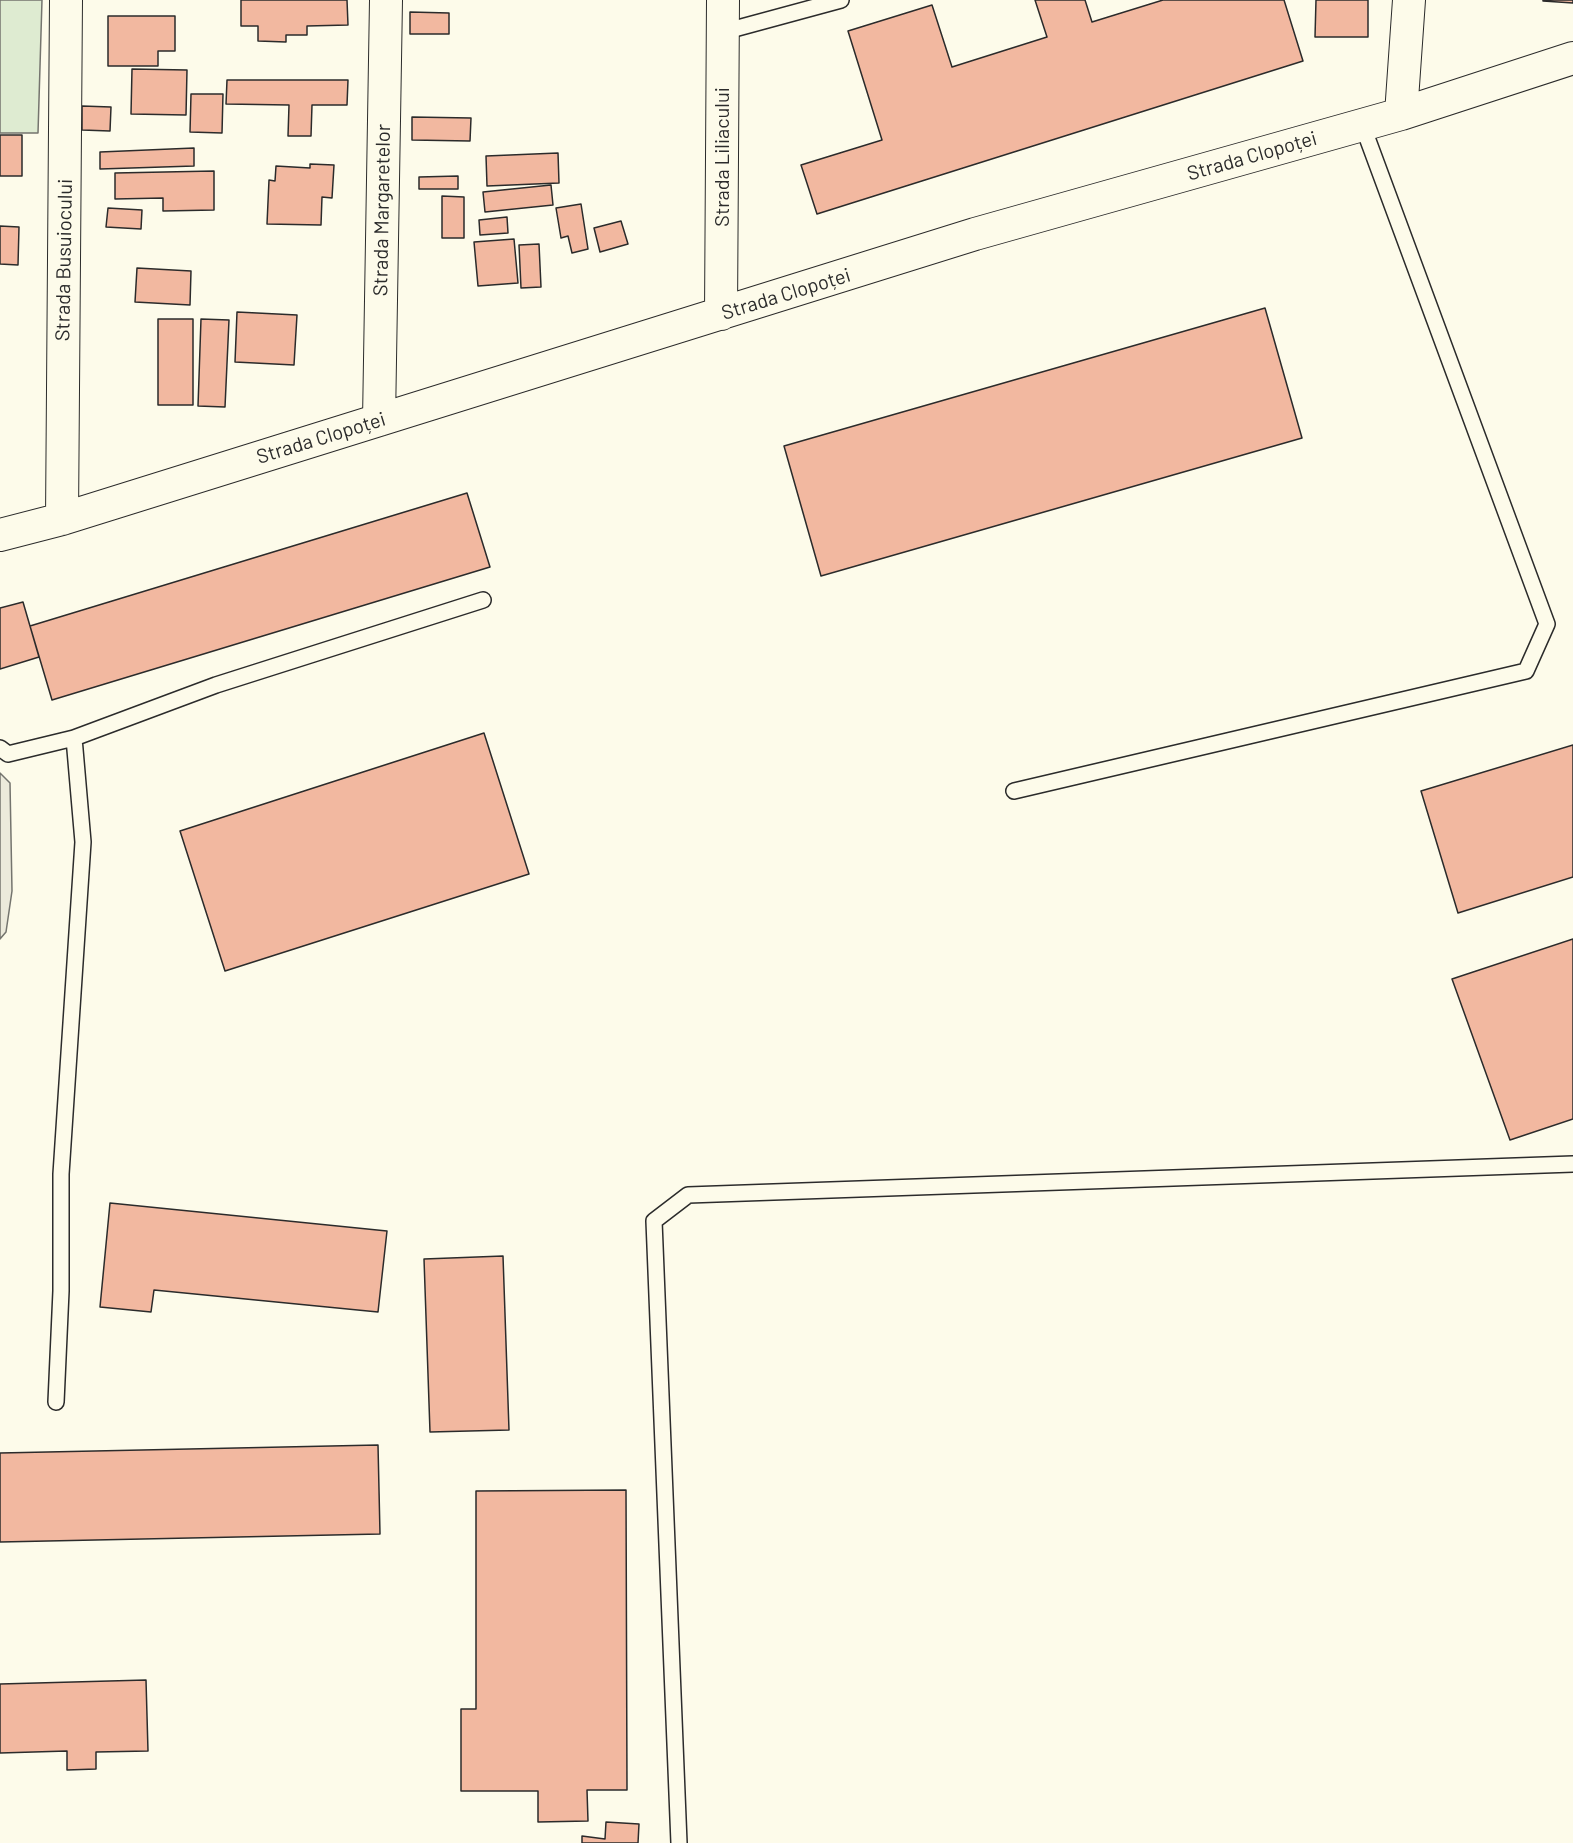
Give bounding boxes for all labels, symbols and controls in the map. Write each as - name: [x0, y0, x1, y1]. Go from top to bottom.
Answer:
- street label: Strada Liliacului: [710, 87, 734, 227]
- street label: Strada Margaretelor: [368, 124, 396, 296]
- street label: Strada Clopoței: [1184, 126, 1320, 186]
- street label: Strada Busuiocului: [51, 179, 77, 341]
- street label: Strada Clopoței: [719, 263, 853, 325]
- street label: Strada Clopoței: [254, 407, 388, 469]

